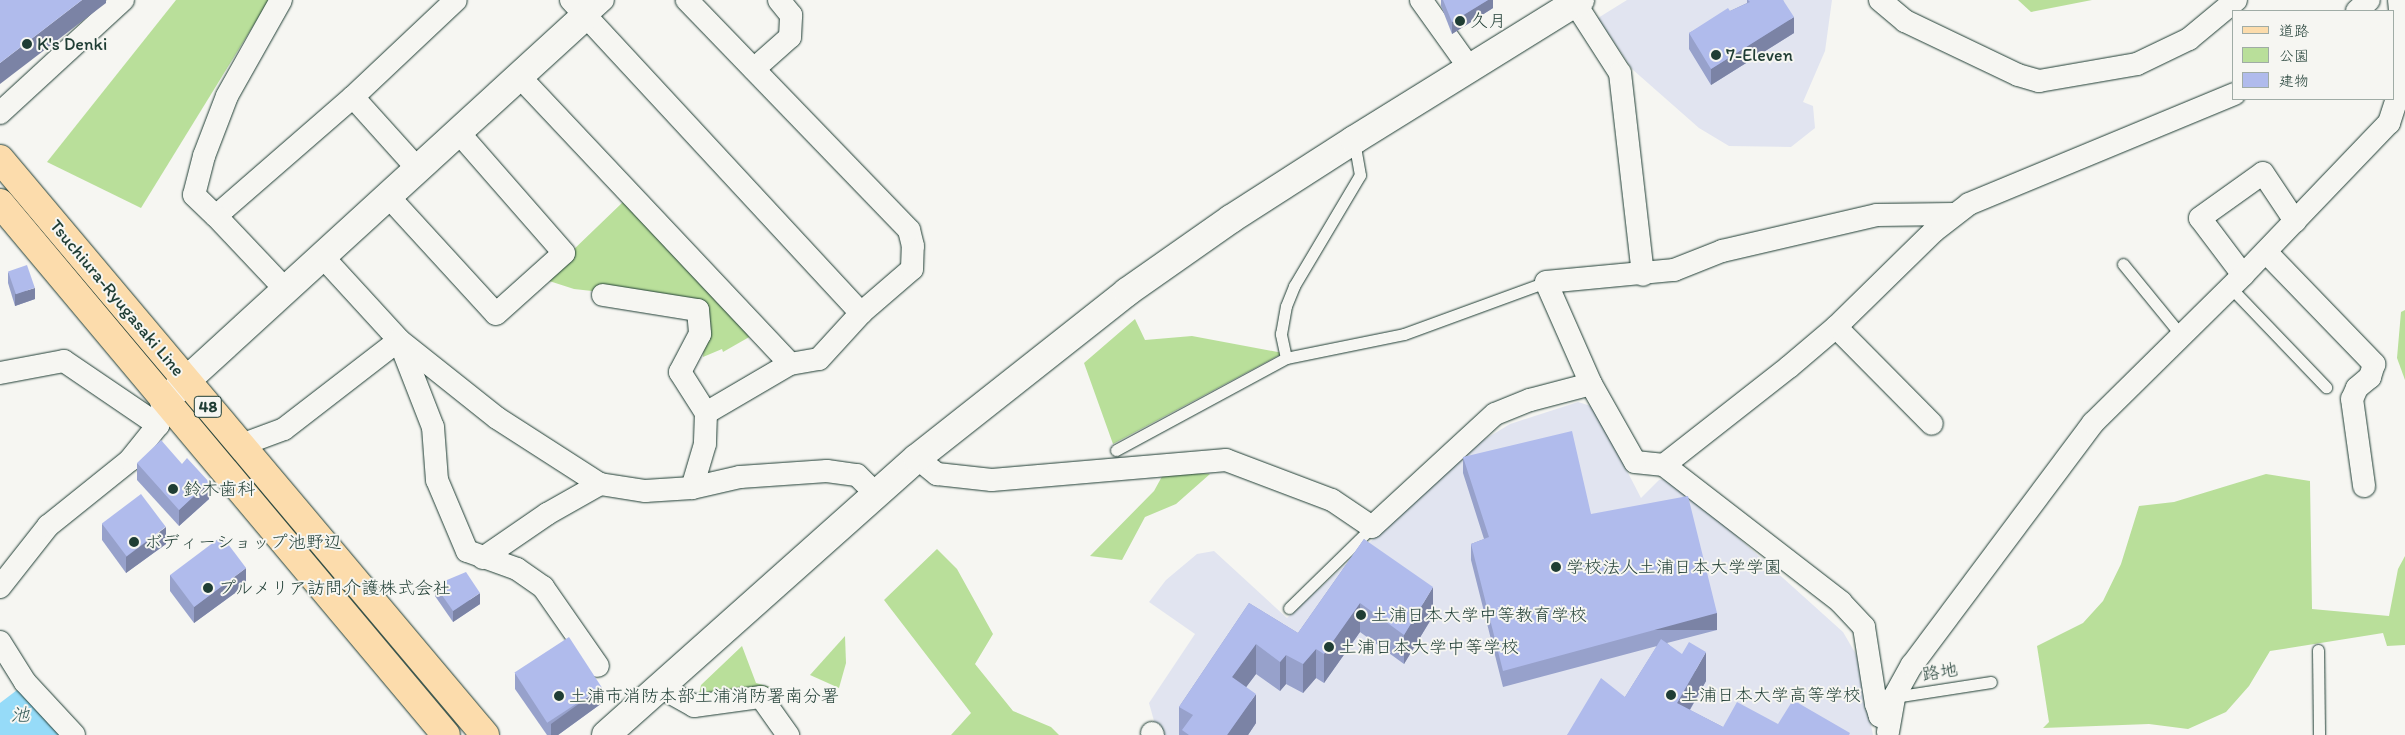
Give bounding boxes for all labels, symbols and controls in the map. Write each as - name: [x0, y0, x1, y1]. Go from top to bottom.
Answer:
- place label: 久月: [1470, 10, 1506, 32]
- legend: [2232, 10, 2395, 100]
- marker: 久月: [1454, 15, 1466, 27]
- text: 道路: [2279, 22, 2309, 40]
- place label: K's Denki: [37, 33, 108, 55]
- marker: K's Denki: [21, 38, 33, 50]
- place label: 7-Eleven: [1726, 44, 1793, 66]
- text: 公園: [2279, 47, 2309, 65]
- marker: 7-Eleven: [1710, 49, 1722, 61]
- text: 建物: [2279, 72, 2309, 90]
- street label: Tsuchiura-Ryugasaki Line: [45, 215, 189, 381]
- road number: 48: [193, 394, 223, 421]
- place label: 鈴木歯科: [183, 478, 255, 500]
- marker: 鈴木歯科: [167, 483, 179, 495]
- place label: ボディーショップ池野辺: [144, 531, 342, 553]
- marker: ボディーショップ池野辺: [128, 536, 140, 548]
- place label: 学校法人土浦日本大学学園: [1566, 556, 1782, 578]
- marker: 学校法人土浦日本大学学園: [1550, 561, 1562, 573]
- place label: プルメリア訪問介護株式会社: [218, 577, 452, 599]
- marker: プルメリア訪問介護株式会社: [202, 582, 214, 594]
- place label: 土浦日本大学中等教育学校: [1371, 604, 1587, 626]
- marker: 土浦日本大学中等教育学校: [1355, 609, 1367, 621]
- place label: 土浦日本大学中等学校: [1339, 636, 1519, 658]
- marker: 土浦日本大学中等学校: [1323, 641, 1335, 653]
- street label: 路地: [1921, 659, 1959, 685]
- place label: 土浦日本大学高等学校: [1681, 684, 1861, 706]
- place label: 土浦市消防本部土浦消防署南分署: [569, 685, 839, 707]
- marker: 土浦日本大学高等学校: [1665, 689, 1677, 701]
- marker: 土浦市消防本部土浦消防署南分署: [553, 690, 565, 702]
- water label: 池: [11, 704, 29, 726]

